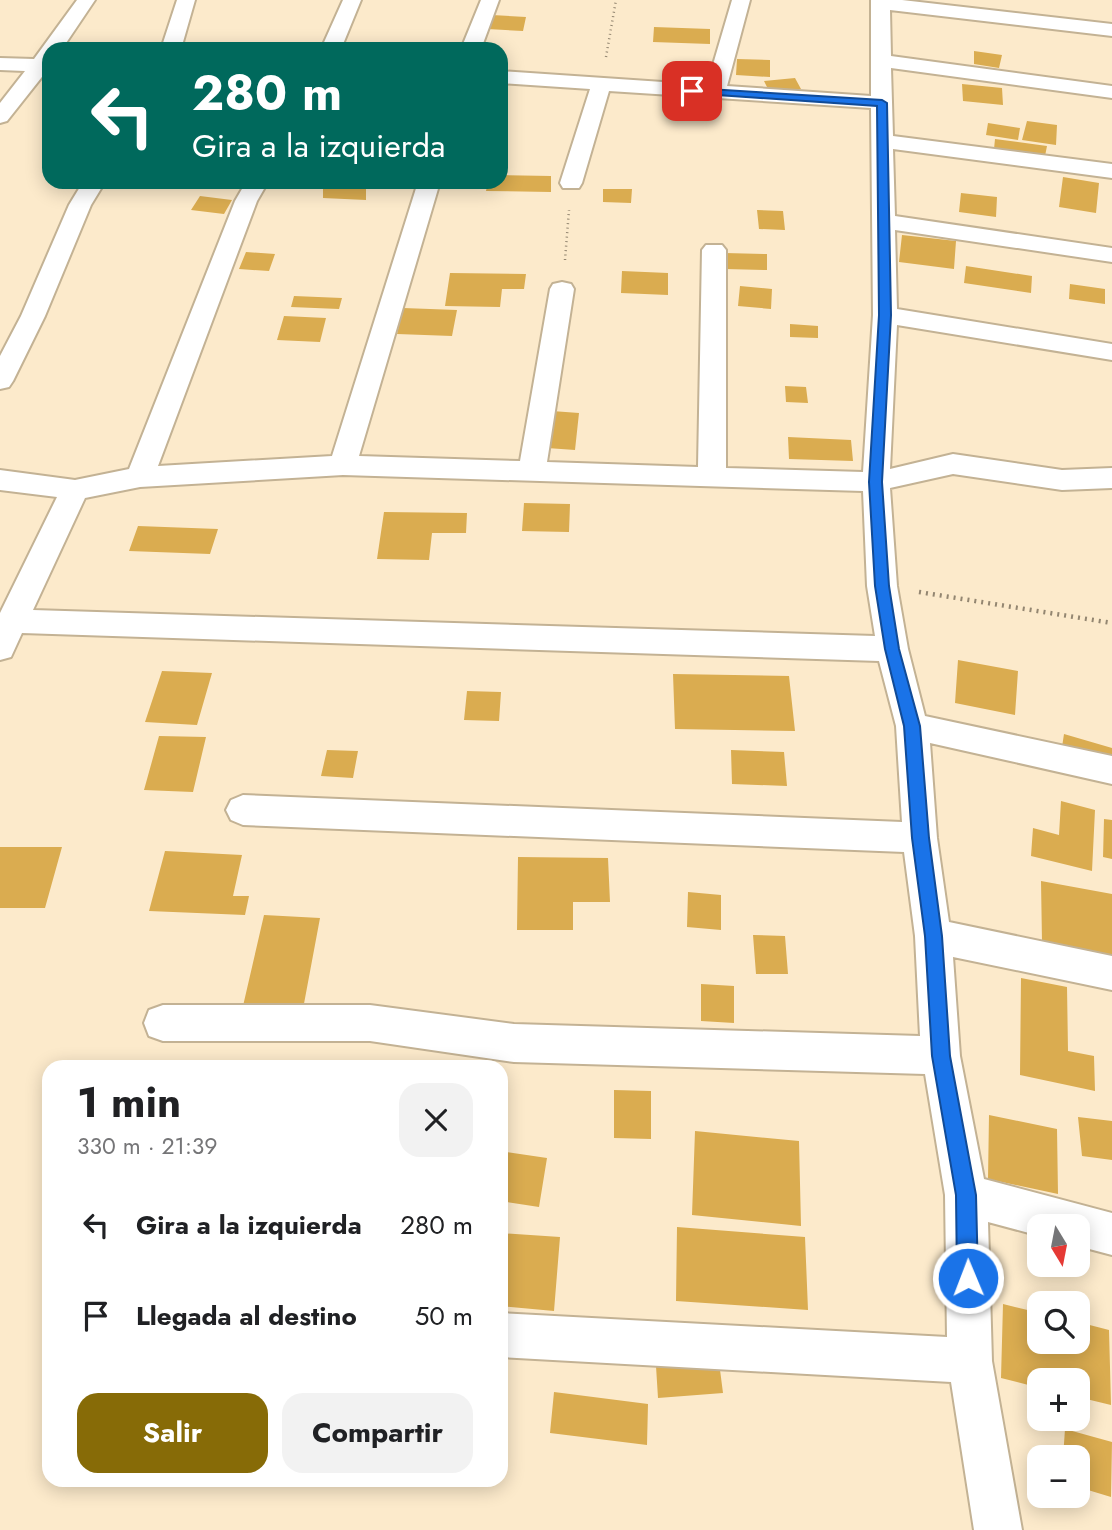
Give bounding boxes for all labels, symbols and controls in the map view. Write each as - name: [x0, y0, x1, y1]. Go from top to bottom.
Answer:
- text: 280 m: [192, 58, 342, 128]
- pin: [662, 61, 722, 121]
- icon: left: [77, 70, 168, 161]
- icon: arrive: [673, 72, 711, 110]
- text: Gira a la izquierda: [192, 123, 445, 169]
- text: 1 min: [77, 1072, 181, 1133]
- button: close: [399, 1083, 473, 1157]
- text: 330 m · 21:39: [77, 1129, 218, 1163]
- icon: left: [77, 1206, 115, 1244]
- text: Gira a la izquierda: [136, 1206, 362, 1244]
- text: 280 m: [400, 1206, 473, 1244]
- north arrow: [1027, 1214, 1090, 1278]
- map controls: [1027, 1214, 1090, 1508]
- position arrow: [931, 1241, 1005, 1315]
- button: search: [1027, 1291, 1090, 1354]
- icon: arrive: [77, 1297, 115, 1335]
- text: Llegada al destino: [136, 1297, 357, 1335]
- text: 50 m: [415, 1297, 473, 1335]
- button: +: [1027, 1368, 1090, 1431]
- button: Salir: [77, 1393, 268, 1473]
- button: Compartir: [282, 1393, 473, 1473]
- button: −: [1027, 1445, 1090, 1508]

